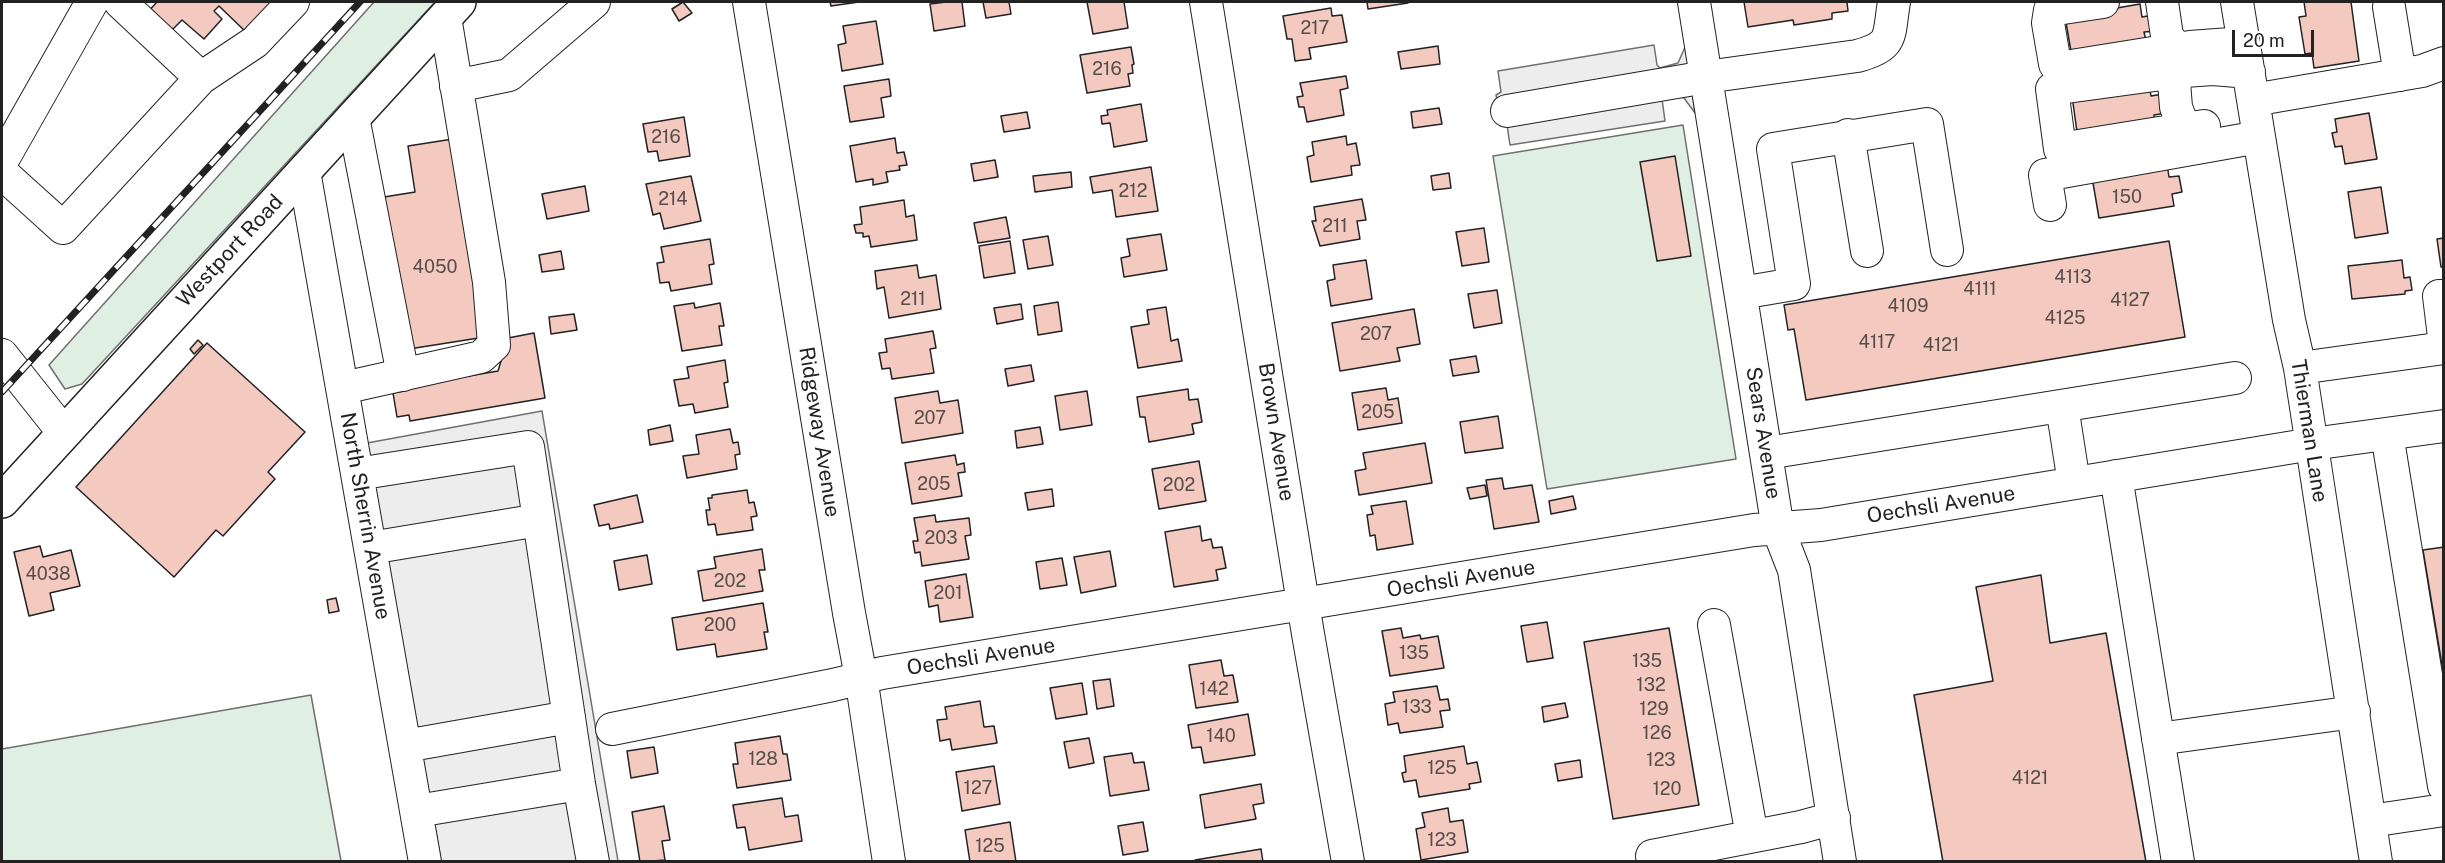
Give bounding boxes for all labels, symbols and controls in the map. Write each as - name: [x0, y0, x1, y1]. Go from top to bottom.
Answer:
- house number: 217: [1301, 17, 1329, 39]
- scale bar: [2235, 18, 2318, 56]
- text: 20 m: [2243, 30, 2285, 51]
- house number: 216: [1092, 58, 1122, 80]
- house number: 216: [651, 126, 681, 148]
- house number: 212: [1119, 180, 1147, 202]
- house number: 150: [2112, 186, 2142, 208]
- house number: 214: [658, 188, 688, 210]
- street label: Westport Road: [171, 189, 289, 313]
- house number: 211: [1322, 215, 1348, 237]
- house number: 4050: [413, 256, 457, 278]
- house number: 4113: [2054, 266, 2092, 288]
- house number: 4111: [1963, 278, 1997, 300]
- house number: 211: [900, 288, 926, 310]
- house number: 4127: [2110, 289, 2150, 311]
- house number: 4109: [1888, 295, 1928, 317]
- house number: 4125: [2045, 307, 2085, 329]
- house number: 207: [1360, 323, 1392, 345]
- house number: 4117: [1859, 331, 1895, 353]
- house number: 4121: [1923, 334, 1959, 356]
- street label: Ridgeway Avenue: [793, 345, 845, 519]
- street label: Thierman Lane: [2285, 358, 2333, 504]
- street label: Brown Avenue: [1253, 361, 1299, 503]
- street label: Sears Avenue: [1740, 365, 1786, 501]
- house number: 205: [1361, 401, 1395, 423]
- house number: 207: [914, 407, 946, 429]
- street label: North Sherrin Avenue: [334, 410, 396, 622]
- house number: 205: [917, 473, 951, 495]
- house number: 202: [1163, 474, 1195, 496]
- street label: Oechsli Avenue: [1865, 481, 2017, 529]
- house number: 203: [925, 527, 957, 549]
- street label: Oechsli Avenue: [1385, 555, 1537, 603]
- house number: 4038: [25, 563, 71, 585]
- house number: 202: [714, 570, 746, 592]
- house number: 201: [933, 582, 963, 604]
- house number: 200: [704, 614, 736, 636]
- street label: Oechsli Avenue: [905, 633, 1057, 681]
- house number: 135: [1399, 642, 1429, 664]
- house number: 135: [1632, 650, 1662, 672]
- house number: 132: [1636, 674, 1666, 696]
- house number: 142: [1199, 678, 1229, 700]
- house number: 133: [1402, 696, 1432, 718]
- house number: 129: [1639, 698, 1669, 720]
- house number: 126: [1642, 722, 1672, 744]
- house number: 140: [1206, 725, 1236, 747]
- house number: 128: [748, 748, 778, 770]
- house number: 123: [1646, 749, 1676, 771]
- house number: 125: [1427, 757, 1457, 779]
- house number: 4121: [2012, 767, 2048, 789]
- house number: 127: [964, 777, 992, 799]
- house number: 120: [1652, 778, 1682, 800]
- house number: 123: [1427, 829, 1457, 851]
- house number: 125: [975, 835, 1005, 857]

